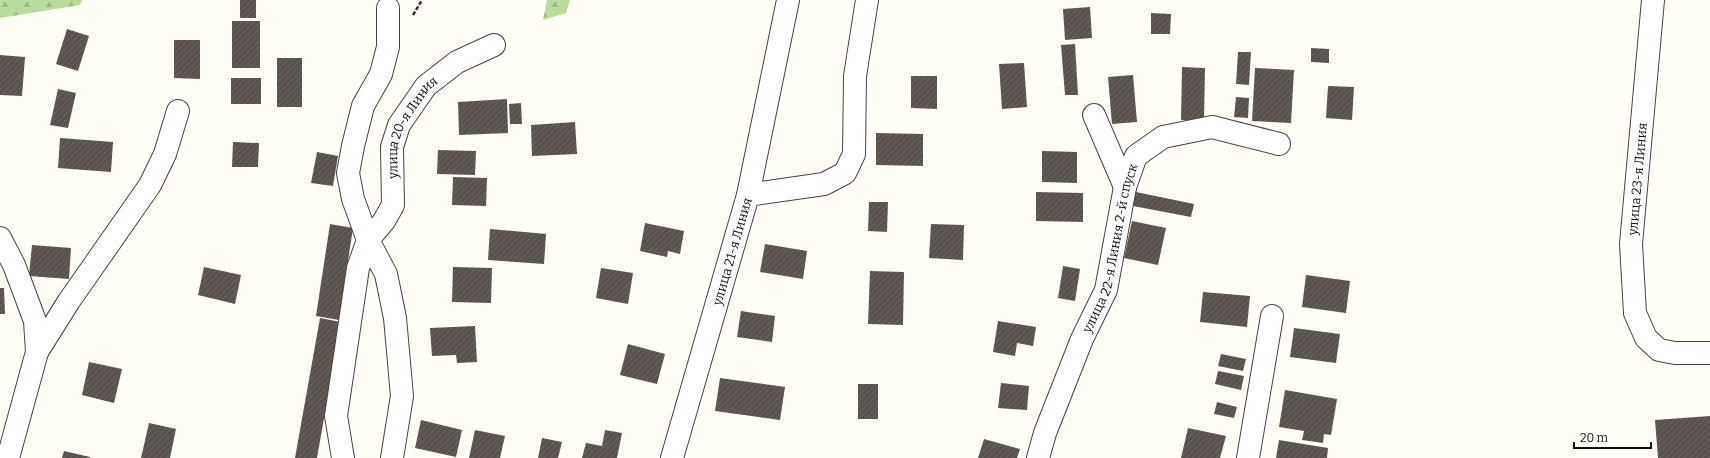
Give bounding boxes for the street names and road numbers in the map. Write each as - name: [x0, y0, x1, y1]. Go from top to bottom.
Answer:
- street label: улица 20-я Линия: [385, 73, 440, 180]
- street label: улица 23-я Линия: [1625, 122, 1650, 237]
- street label: улица 22-я Линия 2-й спуск: [1079, 161, 1141, 336]
- street label: улица 21-я Линия: [709, 196, 755, 308]

